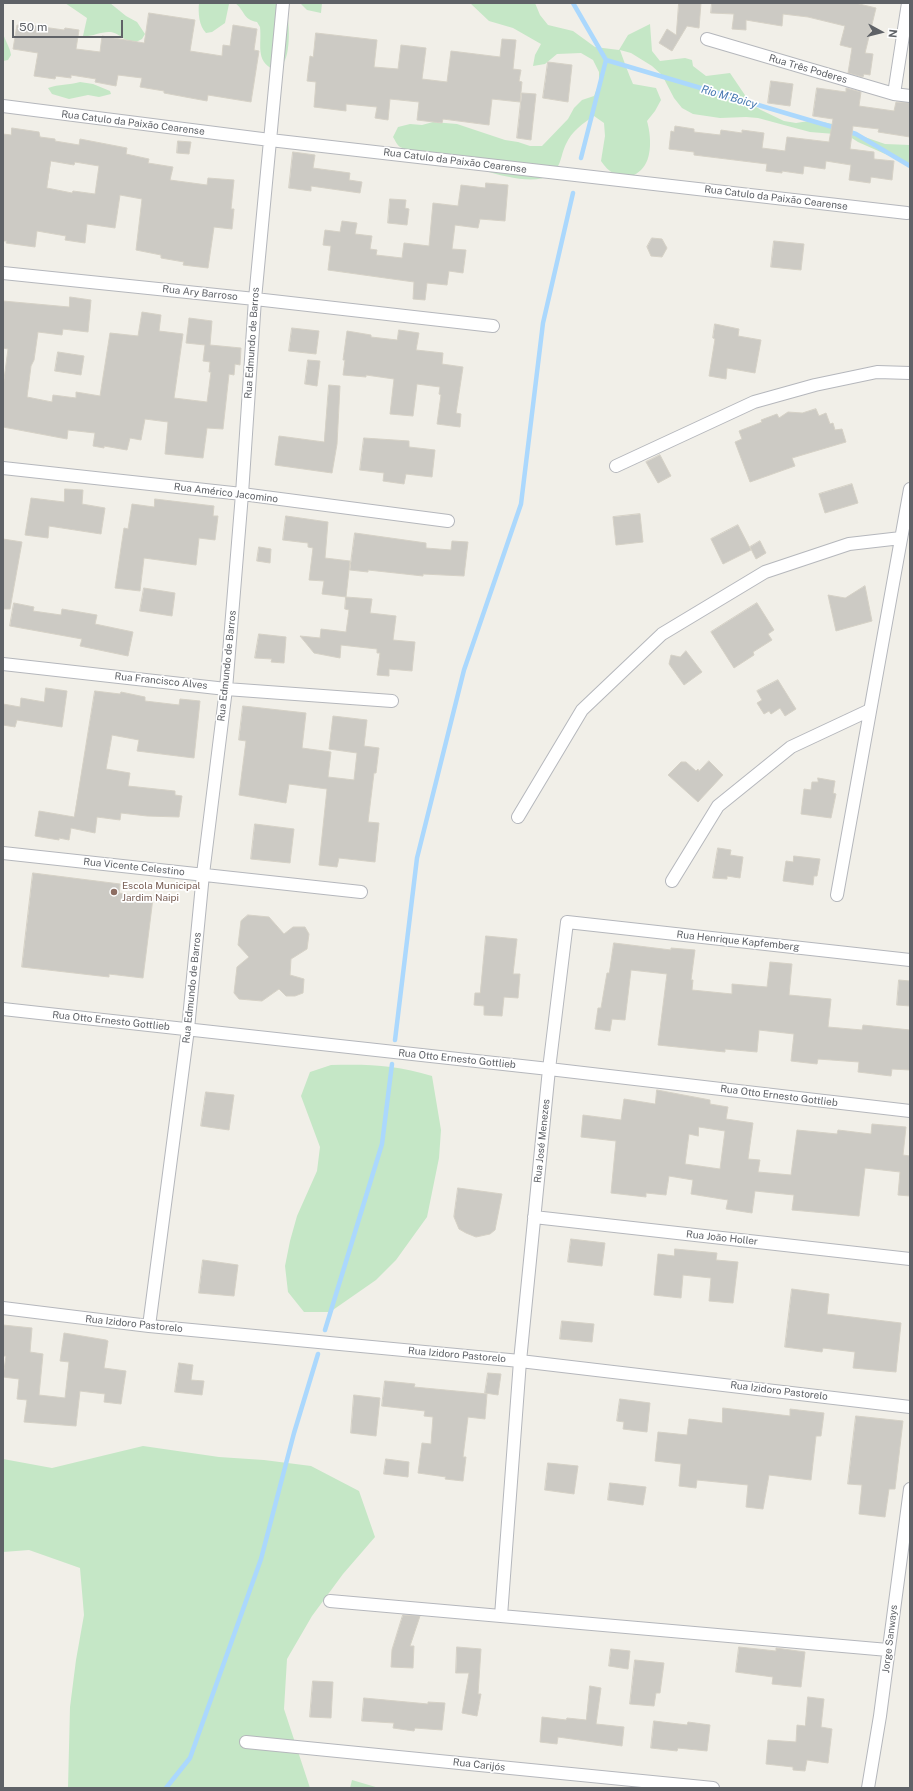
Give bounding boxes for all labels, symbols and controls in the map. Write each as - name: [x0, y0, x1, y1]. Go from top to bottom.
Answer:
- scale bar: [14, 12, 125, 38]
- north arrow: [861, 12, 901, 52]
- text: 50 m: [19, 20, 47, 34]
- text: N: [886, 28, 899, 38]
- street label: Rua Três Poderes: [767, 52, 849, 86]
- water label: Rio M'Boicy: [700, 83, 758, 111]
- street label: Rua Catulo da Paixão Cearense: [61, 108, 205, 138]
- street label: Rua Catulo da Paixão Cearense: [383, 146, 527, 176]
- street label: Rua Catulo da Paixão Cearense: [704, 183, 848, 213]
- street label: Rua Ary Barroso: [162, 283, 238, 303]
- street label: Rua Edmundo de Barros: [242, 287, 262, 399]
- street label: Rua Américo Jacomino: [173, 481, 279, 505]
- street label: Rua Edmundo de Barros: [215, 610, 239, 722]
- street label: Rua Francisco Alves: [114, 670, 208, 692]
- street label: Rua Vicente Celestino: [83, 856, 185, 878]
- place label: Escola Municipal Jardim Naipi: [122, 880, 200, 904]
- marker: Escola Municipal Jardim Naipi: [109, 887, 119, 897]
- street label: Rua Henrique Kapfemberg: [676, 929, 800, 953]
- street label: Rua Edmundo de Barros: [180, 932, 204, 1044]
- street label: Rua Otto Ernesto Gottlieb: [52, 1009, 170, 1033]
- street label: Rua Otto Ernesto Gottlieb: [398, 1047, 516, 1071]
- street label: Rua Otto Ernesto Gottlieb: [720, 1083, 838, 1109]
- street label: Rua José Menezes: [532, 1098, 552, 1184]
- street label: Rua João Holler: [686, 1228, 758, 1248]
- street label: Rua Izidoro Pastorelo: [85, 1313, 183, 1335]
- street label: Rua Izidoro Pastorelo: [408, 1345, 506, 1365]
- street label: Rua Izidoro Pastorelo: [730, 1379, 828, 1403]
- street label: Jorge Sanways: [880, 1604, 900, 1674]
- street label: Rua Carijós: [452, 1756, 506, 1774]

